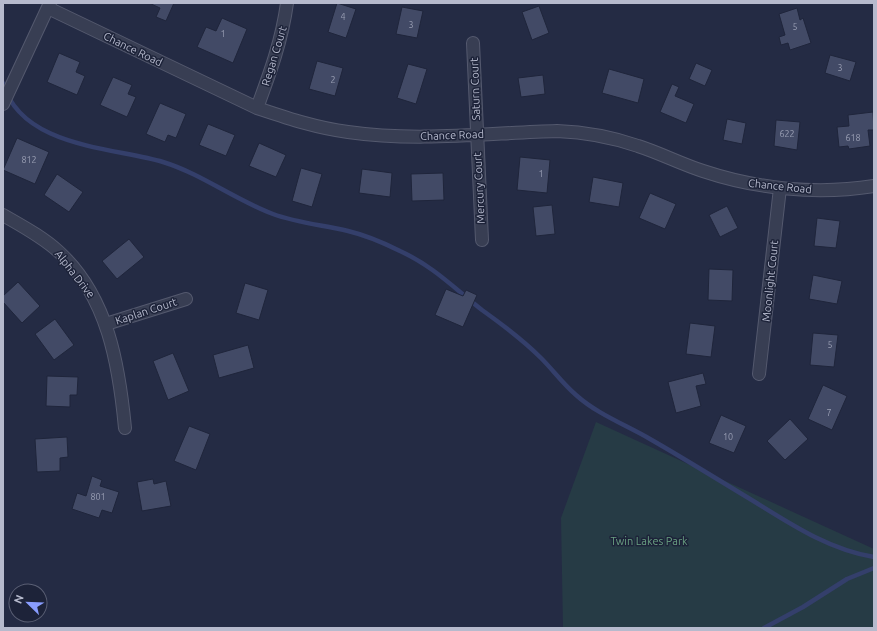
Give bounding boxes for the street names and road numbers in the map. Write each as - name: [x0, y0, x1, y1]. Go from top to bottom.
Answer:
- street label: Regan Court: [259, 24, 289, 87]
- street label: Chance Road: [102, 30, 164, 68]
- street label: Saturn Court: [468, 57, 482, 121]
- street label: Chance Road: [420, 128, 484, 142]
- street label: Mercury Court: [471, 151, 487, 224]
- street label: Chance Road: [748, 177, 812, 195]
- street label: Moonlight Court: [760, 239, 780, 322]
- street label: Alpha Drive: [53, 248, 97, 300]
- street label: Kaplan Court: [114, 295, 179, 327]

